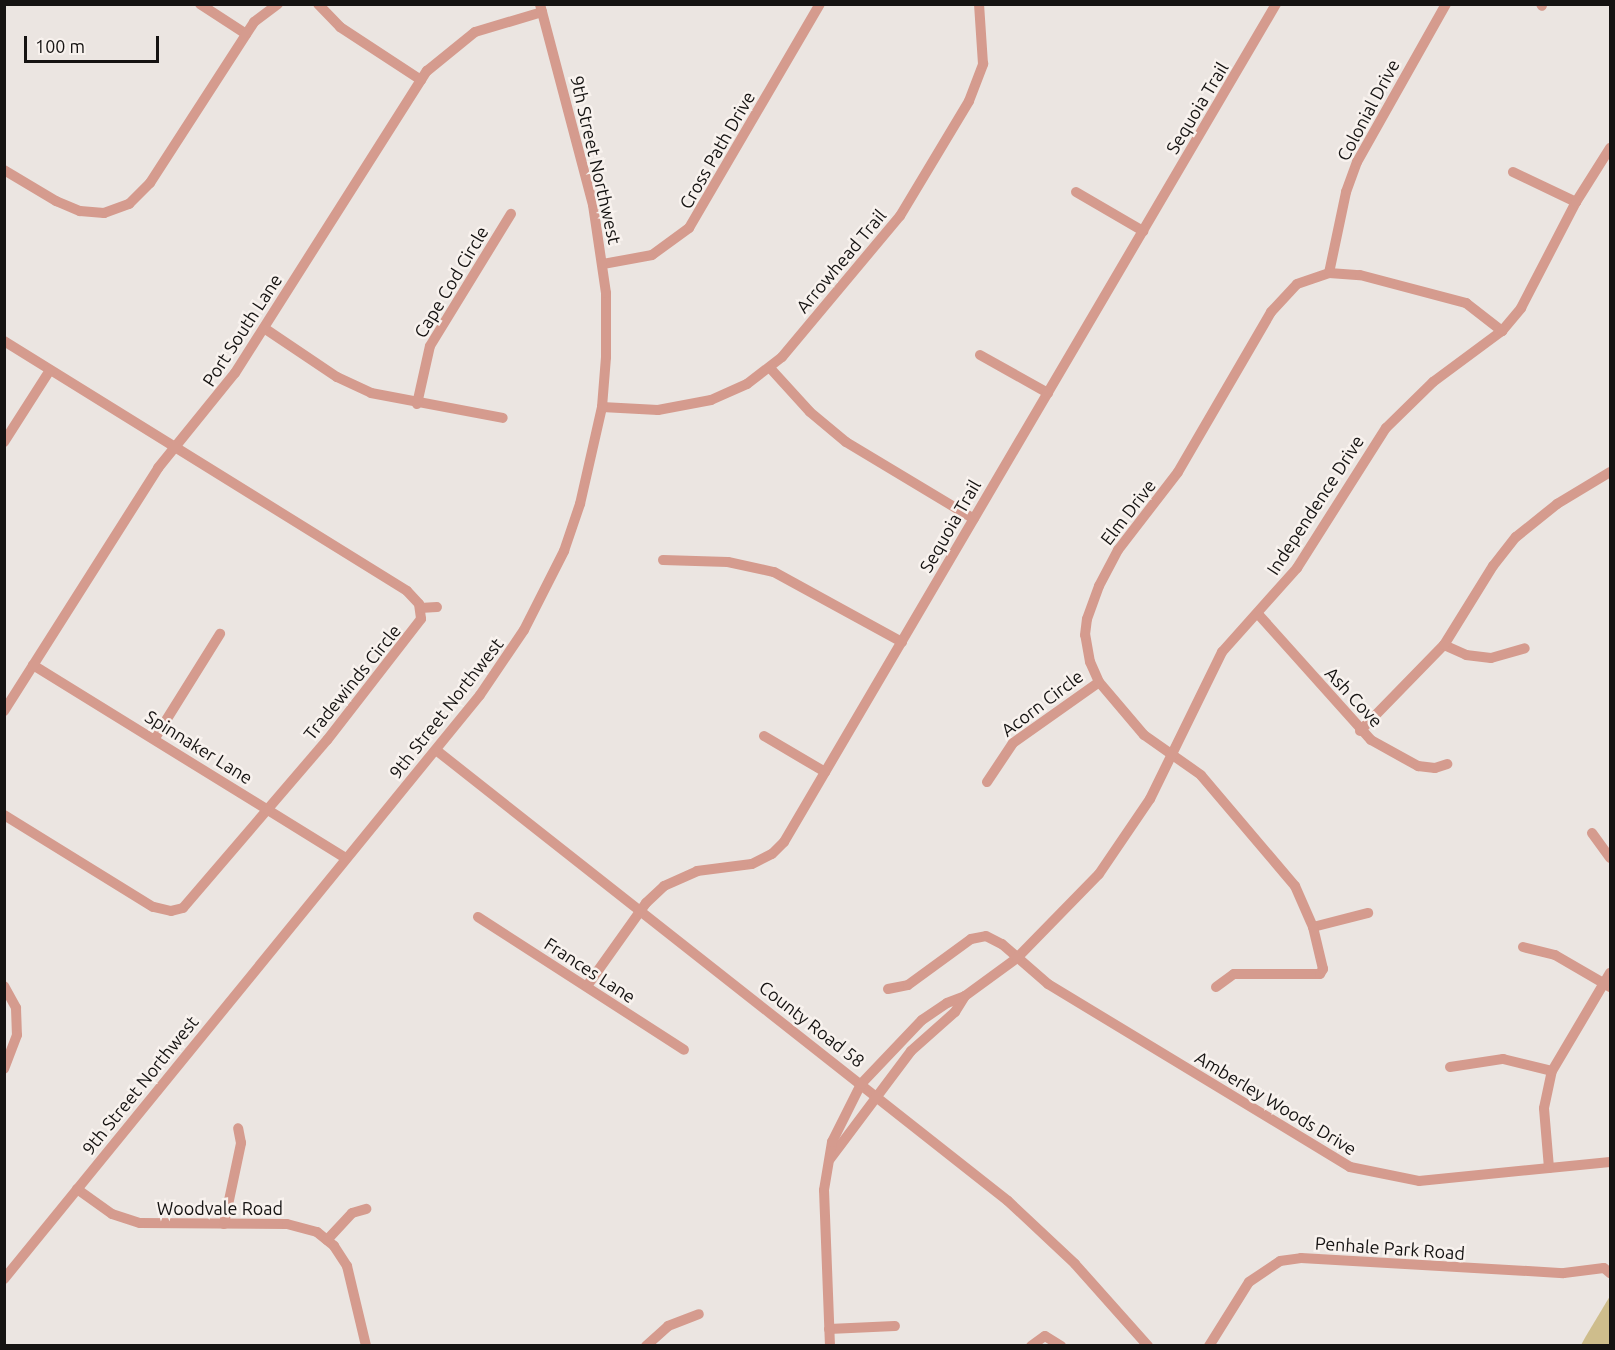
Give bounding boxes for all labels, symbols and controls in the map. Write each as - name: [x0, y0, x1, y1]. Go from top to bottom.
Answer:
- scale bar: [27, 24, 162, 62]
- text: 100 m: [35, 36, 85, 56]
- street label: Colonial Drive: [1332, 55, 1404, 165]
- street label: Sequoia Trail: [1161, 58, 1233, 158]
- street label: 9th Street Northwest: [566, 74, 626, 246]
- street label: Cross Path Drive: [675, 87, 759, 213]
- street label: Arrowhead Trail: [791, 205, 891, 317]
- street label: Cape Cod Circle: [409, 222, 493, 342]
- street label: Port South Lane: [198, 270, 286, 390]
- street label: Independence Drive: [1262, 431, 1368, 579]
- street label: Elm Drive: [1096, 475, 1160, 549]
- street label: Sequoia Trail: [915, 476, 985, 576]
- street label: Tradewinds Circle: [299, 620, 405, 744]
- street label: 9th Street Northwest: [384, 633, 508, 783]
- street label: Ash Cove: [1321, 662, 1387, 732]
- street label: Acorn Circle: [997, 665, 1087, 741]
- street label: Spinnaker Lane: [141, 705, 257, 789]
- street label: Frances Lane: [540, 933, 640, 1007]
- street label: County Road 58: [755, 976, 869, 1072]
- street label: 9th Street Northwest: [77, 1011, 203, 1159]
- street label: Amberley Woods Drive: [1191, 1046, 1361, 1160]
- street label: Woodvale Road: [157, 1197, 283, 1219]
- street label: Penhale Park Road: [1314, 1232, 1466, 1264]

